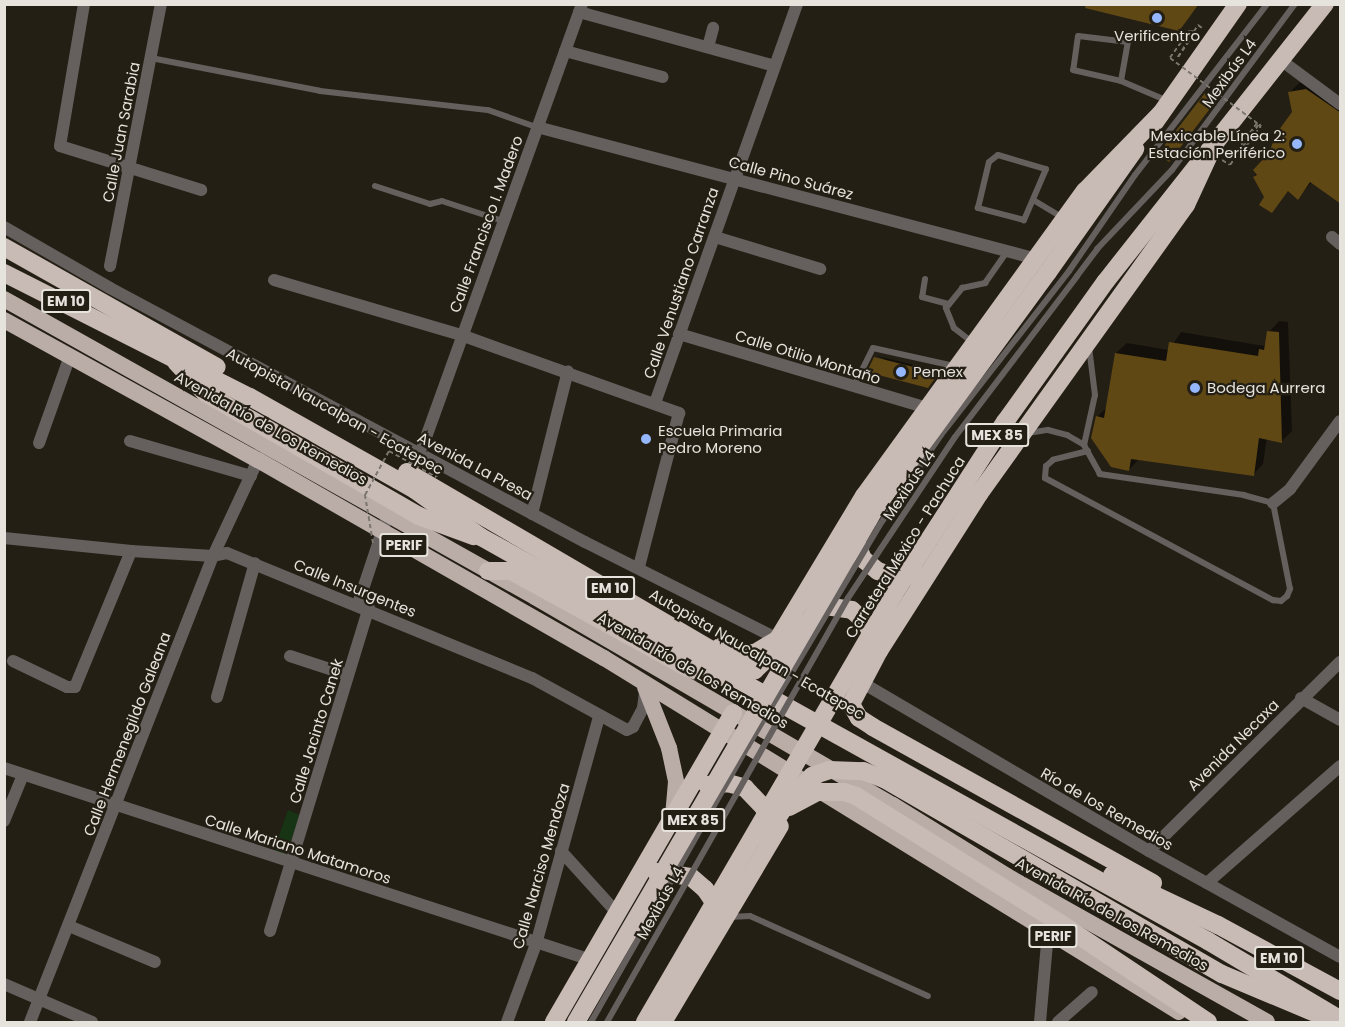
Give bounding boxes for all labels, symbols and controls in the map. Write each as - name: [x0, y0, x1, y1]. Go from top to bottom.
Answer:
- marker: Verificentro: [1150, 11, 1164, 25]
- place label: Verificentro: [1114, 27, 1200, 45]
- street label: Mexibús L4: [1198, 35, 1260, 111]
- street label: Calle Juan Sarabia: [99, 60, 143, 204]
- place label: Mexicable Línea 2: Estación Periférico: [1148, 126, 1285, 161]
- street label: Calle Francisco I. Madero: [446, 133, 526, 315]
- marker: Mexicable Línea 2: Estación Periférico: [1290, 137, 1304, 151]
- street label: Calle Pino Suárez: [727, 153, 855, 203]
- street label: Calle Venustiano Carranza: [640, 185, 722, 381]
- road number: EM 10: [40, 290, 92, 312]
- street label: Calle Otilio Montaño: [733, 326, 883, 388]
- street label: Autopista Naucalpan - Ecatepec: [223, 344, 447, 478]
- place label: Pemex: [913, 363, 963, 381]
- marker: Pemex: [894, 365, 908, 379]
- street label: Avenida Río de Los Remedios: [171, 367, 371, 489]
- place label: Bodega Aurrera: [1207, 379, 1325, 397]
- marker: Bodega Aurrera: [1188, 381, 1202, 395]
- place label: Escuela Primaria Pedro Moreno: [658, 421, 782, 456]
- road number: MEX 85: [964, 424, 1030, 446]
- street label: Avenida La Presa: [414, 428, 536, 504]
- marker: Escuela Primaria Pedro Moreno: [639, 432, 653, 446]
- street label: Mexibús L4: [879, 447, 939, 523]
- street label: Carretera México - Pachuca: [841, 453, 969, 641]
- road number: PERIF: [378, 534, 430, 556]
- street label: Calle Insurgentes: [291, 555, 419, 621]
- road number: EM 10: [584, 577, 636, 599]
- street label: Autopista Naucalpan - Ecatepec: [646, 585, 868, 723]
- street label: Avenida Río de Los Remedios: [594, 608, 792, 732]
- street label: Calle Hermenegildo Galeana: [80, 629, 174, 839]
- street label: Calle Jacinto Canek: [285, 657, 347, 805]
- street label: Avenida Necaxa: [1184, 696, 1282, 794]
- street label: Río de los Remedios: [1038, 764, 1176, 854]
- street label: Calle Narciso Mendoza: [509, 781, 573, 951]
- road number: MEX 85: [660, 809, 726, 831]
- street label: Calle Mariano Matamoros: [203, 810, 393, 888]
- street label: Avenida Río de Los Remedios: [1012, 853, 1212, 975]
- street label: Mexibús L4: [633, 863, 687, 943]
- road number: PERIF: [1028, 925, 1078, 947]
- road number: EM 10: [1254, 947, 1304, 969]

